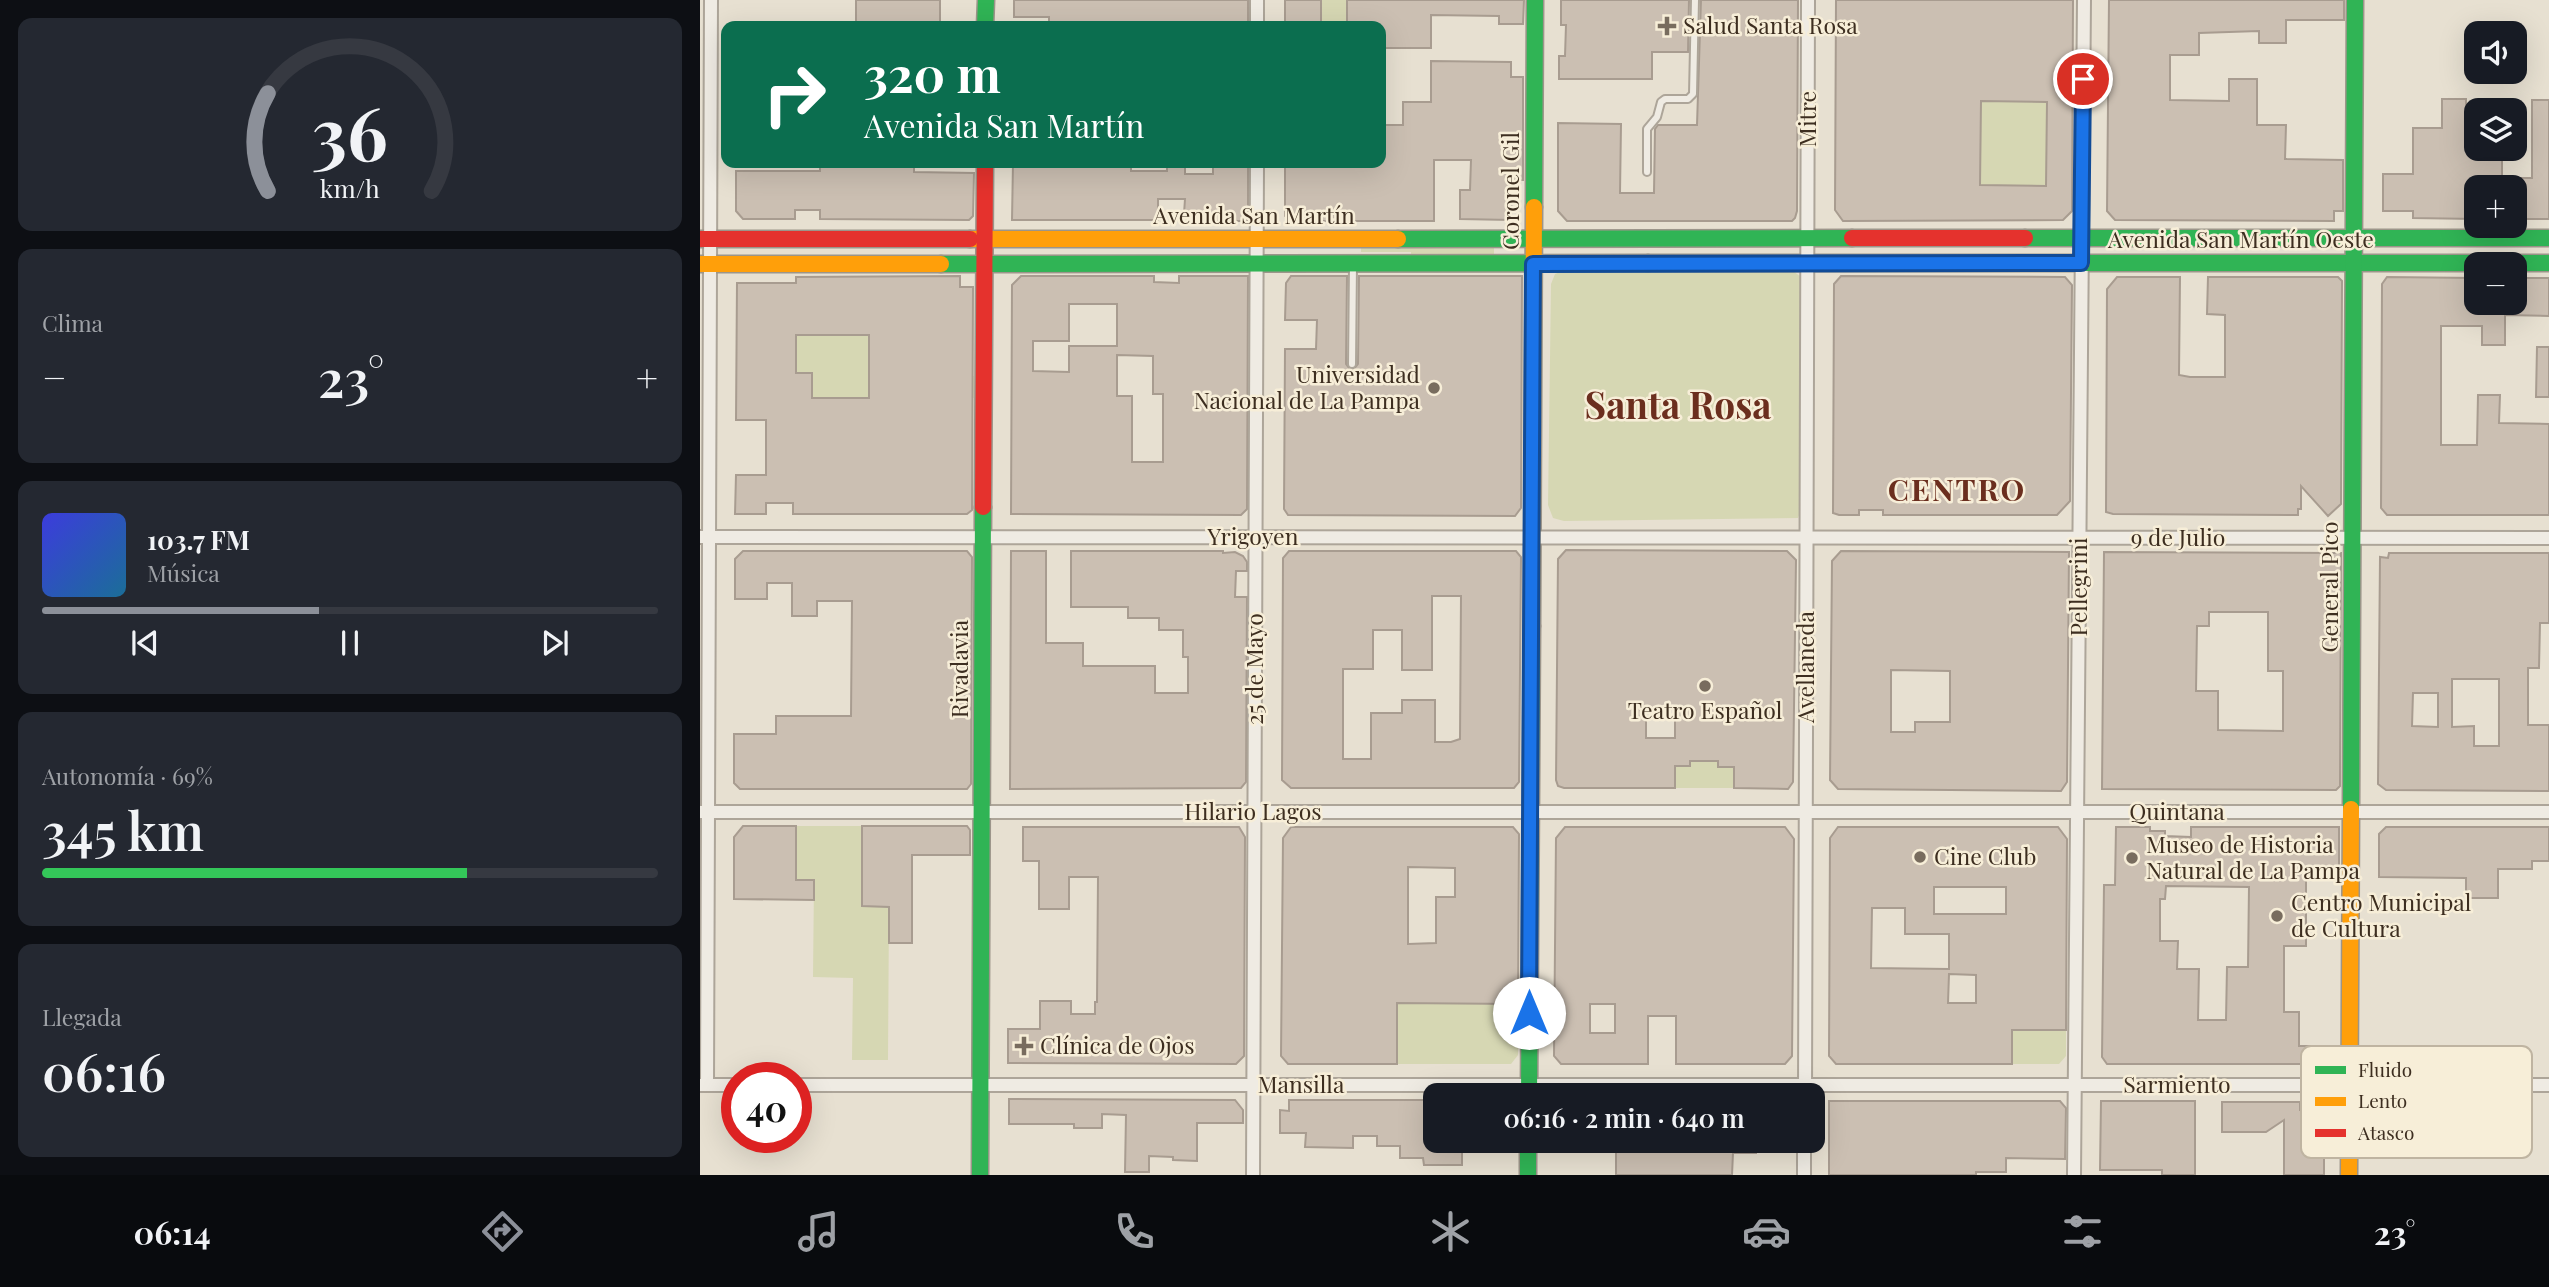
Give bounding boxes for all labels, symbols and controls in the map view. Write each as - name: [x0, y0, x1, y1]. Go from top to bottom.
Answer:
- place label: Salud Santa Rosa: [1683, 9, 1858, 40]
- marker: Salud Santa Rosa: [1657, 16, 1677, 36]
- map controls: [2464, 21, 2527, 315]
- button: sound: [2464, 21, 2527, 84]
- text: 320 m: [864, 40, 1001, 105]
- icon: right: [749, 49, 840, 140]
- pin: [2053, 49, 2113, 109]
- icon: arrive: [2064, 60, 2102, 98]
- text: 36: [312, 82, 388, 179]
- street label: Mitre: [1791, 91, 1822, 147]
- button: layers: [2464, 98, 2527, 161]
- text: Avenida San Martín: [864, 103, 1144, 146]
- street label: Coronel Gil: [1494, 132, 1525, 250]
- text: km/h: [320, 171, 380, 204]
- button: +: [2464, 175, 2527, 238]
- street label: Avenida San Martín: [1152, 199, 1355, 230]
- street label: Avenida San Martín Oeste: [2107, 223, 2374, 254]
- button: −: [2464, 252, 2527, 315]
- text: Clima: [42, 307, 103, 338]
- text: 23°: [318, 342, 384, 411]
- text: −: [42, 351, 67, 402]
- text: +: [636, 351, 658, 402]
- place label: Universidad Nacional de La Pampa: [1194, 358, 1421, 415]
- district label: Santa Rosa: [1585, 379, 1771, 428]
- marker: Universidad Nacional de La Pampa: [1426, 380, 1442, 396]
- district label: CENTRO: [1888, 469, 2026, 509]
- street label: Yrigoyen: [1207, 520, 1299, 551]
- street label: 9 de Julio: [2131, 521, 2225, 552]
- street label: General Pico: [2313, 521, 2344, 653]
- text: 103.7 FM: [147, 522, 250, 557]
- street label: Pellegrini: [2062, 537, 2093, 637]
- text: Música: [147, 557, 220, 588]
- street label: Avellaneda: [1789, 610, 1820, 724]
- street label: 25 de Mayo: [1238, 613, 1269, 725]
- street label: Rivadavia: [943, 619, 974, 718]
- icon: previous: [126, 624, 164, 662]
- icon: pause: [331, 624, 369, 662]
- icon: next: [536, 624, 574, 662]
- marker: Teatro Español: [1697, 678, 1713, 694]
- place label: Teatro Español: [1628, 694, 1783, 725]
- text: Autonomía · 69%: [42, 760, 213, 791]
- text: 345 km: [42, 795, 204, 864]
- street label: Hilario Lagos: [1184, 795, 1322, 826]
- street label: Quintana: [2129, 795, 2225, 826]
- place label: Museo de Historia Natural de La Pampa: [2146, 828, 2360, 885]
- place label: Cine Club: [1934, 840, 2036, 871]
- marker: Cine Club: [1912, 849, 1928, 865]
- marker: Museo de Historia Natural de La Pampa: [2124, 850, 2140, 866]
- place label: Centro Municipal de Cultura: [2291, 886, 2472, 943]
- marker: Centro Municipal de Cultura: [2269, 908, 2285, 924]
- position arrow: [1492, 976, 1566, 1050]
- text: Llegada: [42, 1001, 122, 1032]
- place label: Clínica de Ojos: [1040, 1029, 1195, 1060]
- text: 06:16: [42, 1036, 166, 1105]
- marker: Clínica de Ojos: [1014, 1036, 1034, 1056]
- legend: [2301, 1046, 2532, 1158]
- text: Fluido: [2358, 1056, 2412, 1082]
- speed limit sign: 40: [721, 1062, 812, 1153]
- street label: Mansilla: [1258, 1068, 1345, 1099]
- street label: Sarmiento: [2123, 1068, 2231, 1099]
- text: Lento: [2358, 1087, 2407, 1113]
- text: 06:16 · 2 min · 640 m: [1503, 1100, 1745, 1135]
- text: Atasco: [2357, 1119, 2414, 1145]
- icon: directions: [478, 1207, 527, 1256]
- icon: music: [794, 1207, 843, 1256]
- icon: phone: [1110, 1207, 1159, 1256]
- icon: climate: [1426, 1207, 1475, 1256]
- icon: car: [1742, 1207, 1791, 1256]
- icon: filters: [2058, 1207, 2107, 1256]
- text: 06:14: [134, 1210, 211, 1253]
- text: 23°: [2374, 1210, 2415, 1253]

